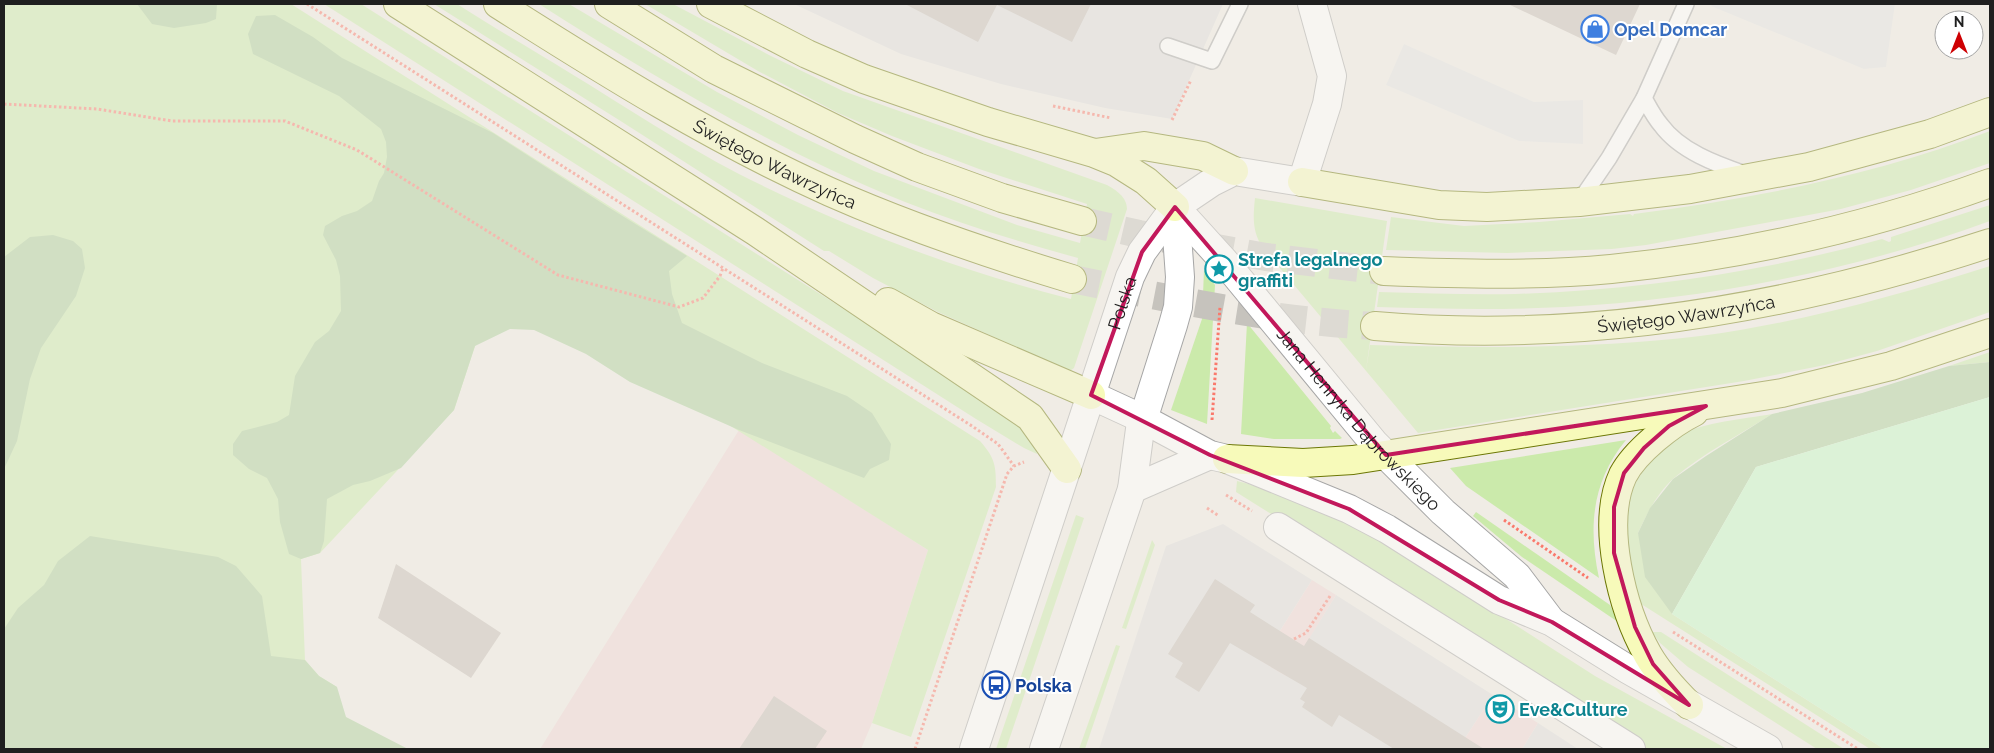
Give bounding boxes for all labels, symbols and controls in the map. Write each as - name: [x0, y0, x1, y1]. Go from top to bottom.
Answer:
- north arrow: [1934, 10, 1984, 60]
- shop icon: Opel Domcar: [1580, 14, 1610, 44]
- text: N: [1954, 14, 1964, 30]
- place label: Opel Domcar: [1614, 19, 1727, 40]
- street label: Świętego Wawrzyńca: [690, 114, 860, 213]
- place label: Strefa legalnego graffiti: [1238, 249, 1383, 291]
- place icon: Strefa legalnego graffiti: [1204, 254, 1234, 284]
- street label: Polska: [1103, 273, 1140, 332]
- street label: Świętego Wawrzyńca: [1596, 290, 1776, 336]
- street label: Jana Henryka Dąbrowskiego: [1273, 324, 1446, 515]
- bus stop icon: Polska: [981, 670, 1011, 700]
- place label: Polska: [1015, 675, 1072, 696]
- theatre icon: Eve&Culture: [1485, 694, 1515, 724]
- place label: Eve&Culture: [1519, 699, 1628, 720]

